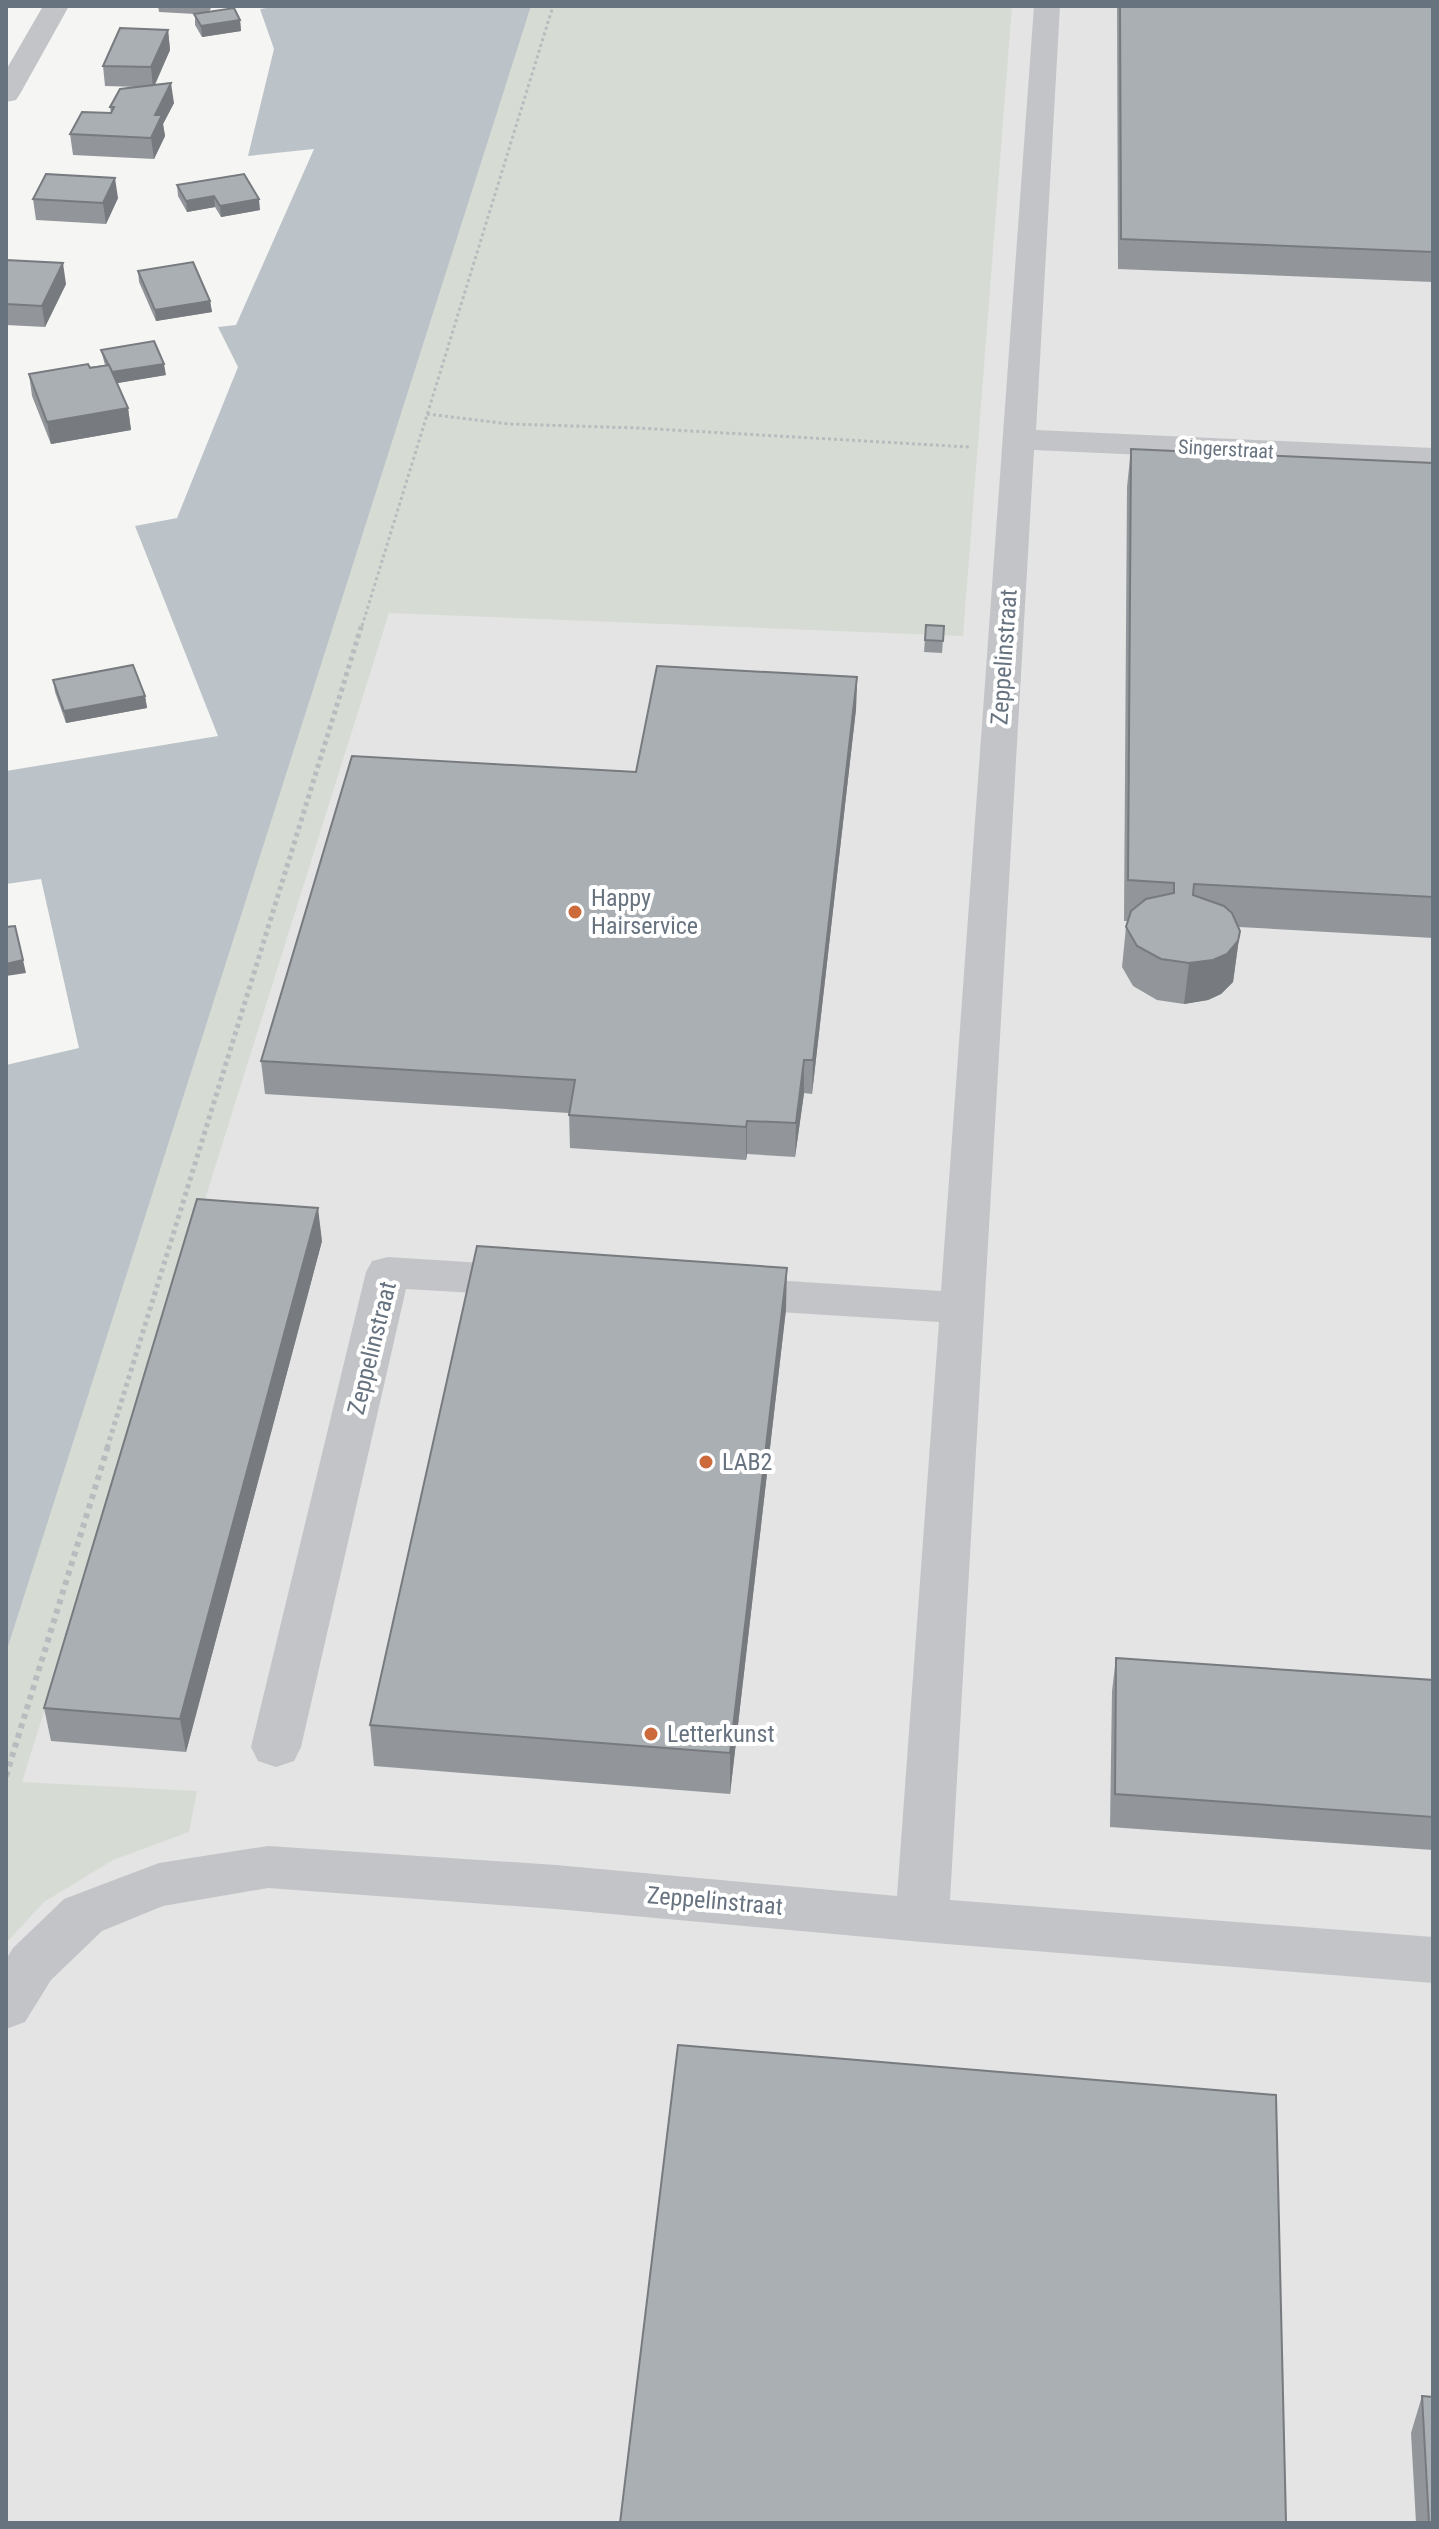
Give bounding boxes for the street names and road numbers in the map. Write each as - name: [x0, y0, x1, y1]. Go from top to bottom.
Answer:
- street label: Singerstraat: [1178, 435, 1275, 463]
- street label: Zeppelinstraat: [985, 588, 1023, 726]
- street label: Zeppelinstraat: [342, 1279, 402, 1417]
- street label: Zeppelinstraat: [646, 1881, 784, 1921]

